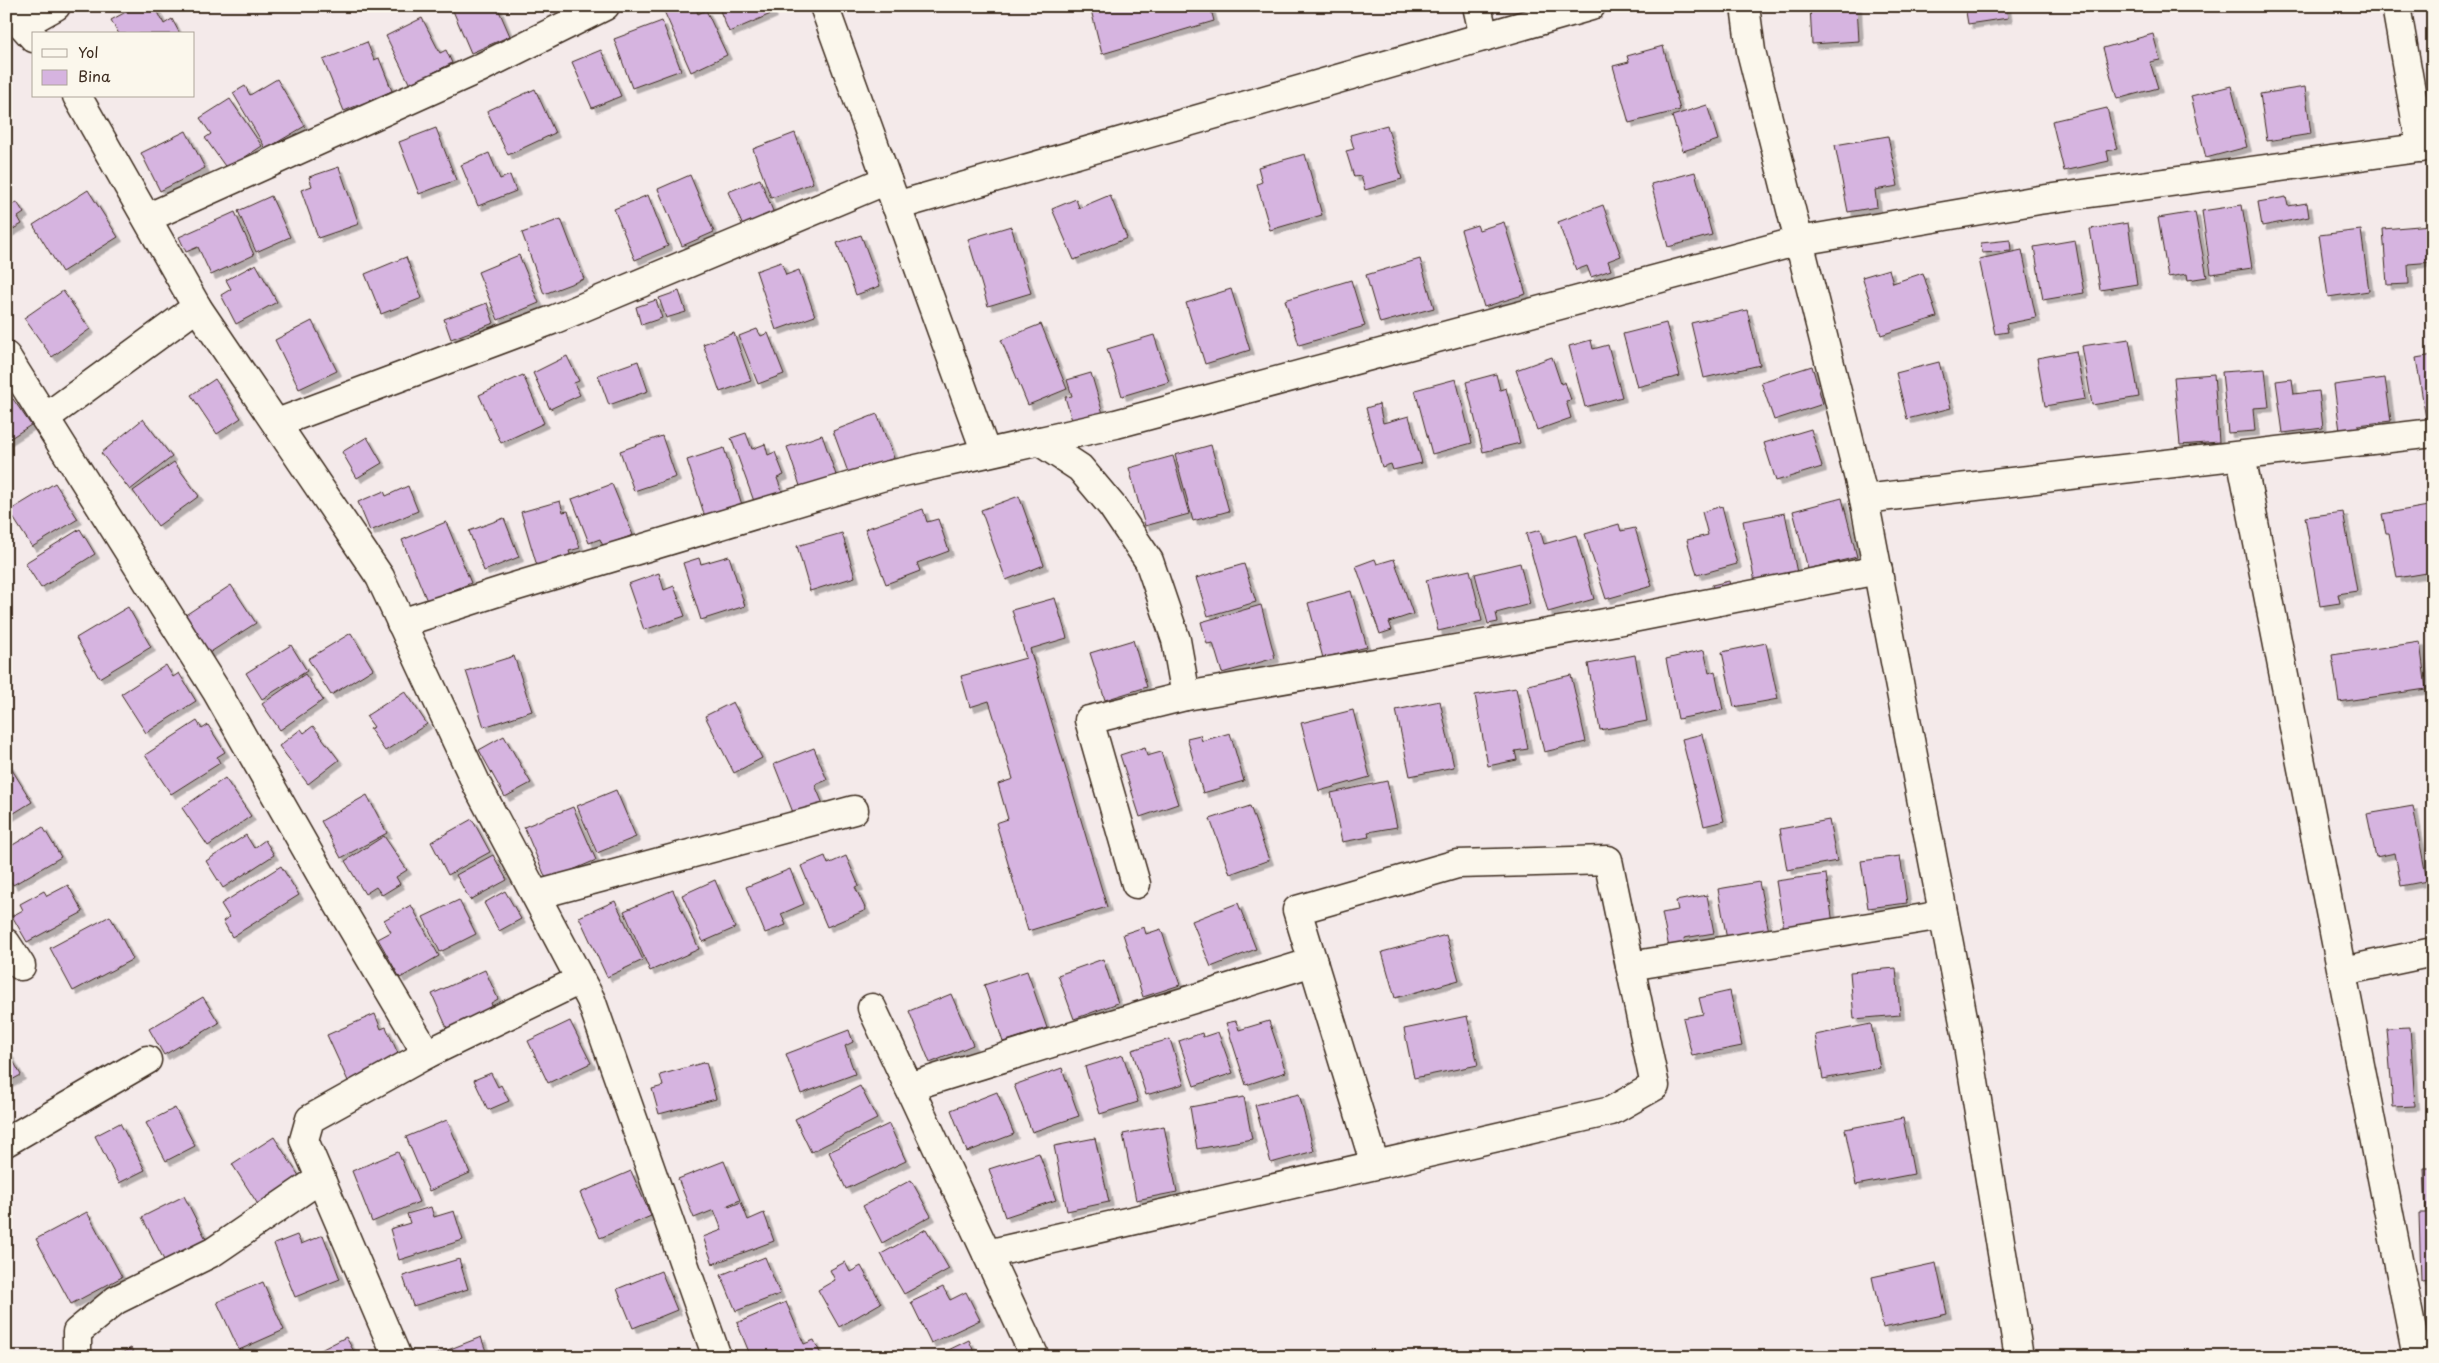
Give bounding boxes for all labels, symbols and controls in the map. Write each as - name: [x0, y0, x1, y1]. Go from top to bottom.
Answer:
- legend: [32, 32, 195, 98]
- text: Yol: [78, 40, 99, 63]
- text: Bina: [78, 64, 111, 87]

